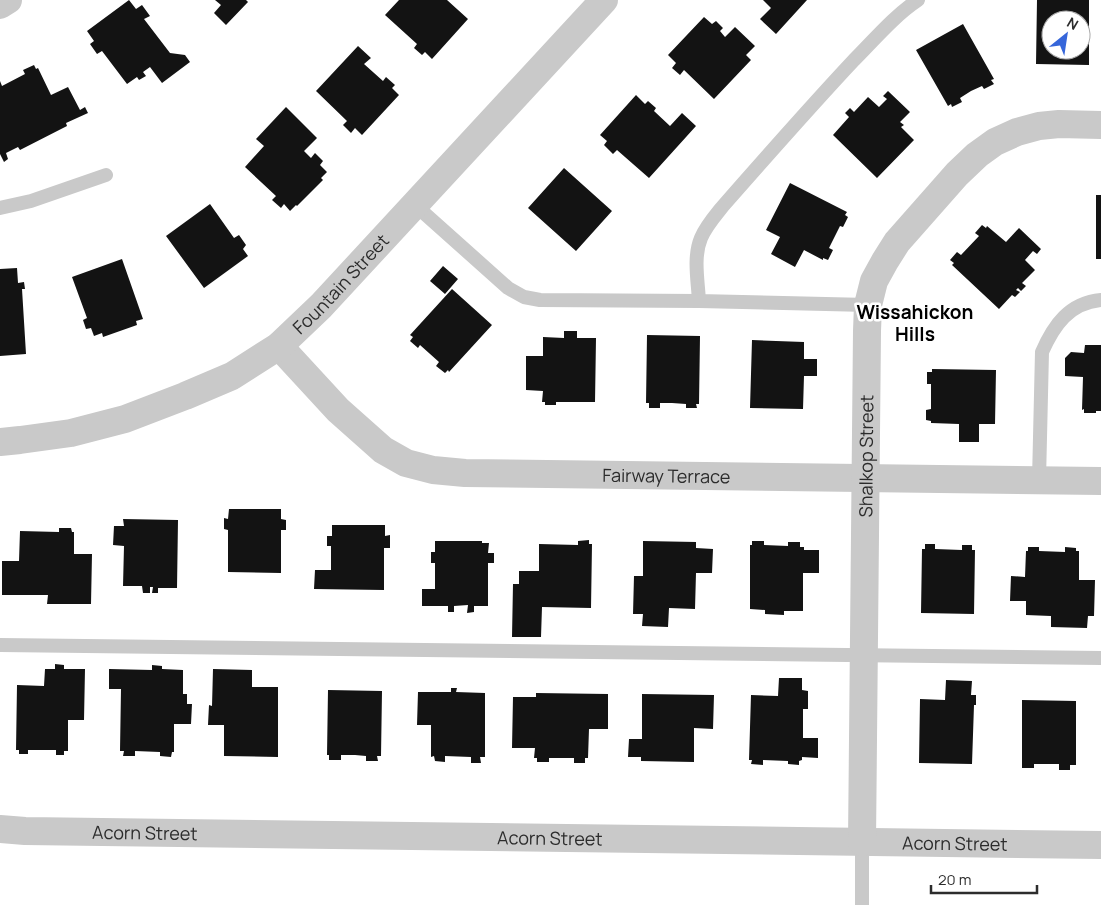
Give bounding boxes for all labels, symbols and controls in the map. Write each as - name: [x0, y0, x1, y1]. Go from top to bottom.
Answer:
- north arrow: [1041, 10, 1091, 60]
- text: N: [1064, 13, 1082, 34]
- street label: Fountain Street: [287, 229, 394, 339]
- district label: Wissahickon Hills: [857, 299, 973, 347]
- street label: Shalkop Street: [853, 395, 878, 517]
- street label: Fairway Terrace: [602, 463, 730, 488]
- street label: Acorn Street: [92, 820, 198, 845]
- street label: Acorn Street: [497, 825, 603, 851]
- street label: Acorn Street: [902, 830, 1008, 856]
- scale bar: [931, 862, 1037, 894]
- text: 20 m: [938, 869, 971, 890]

